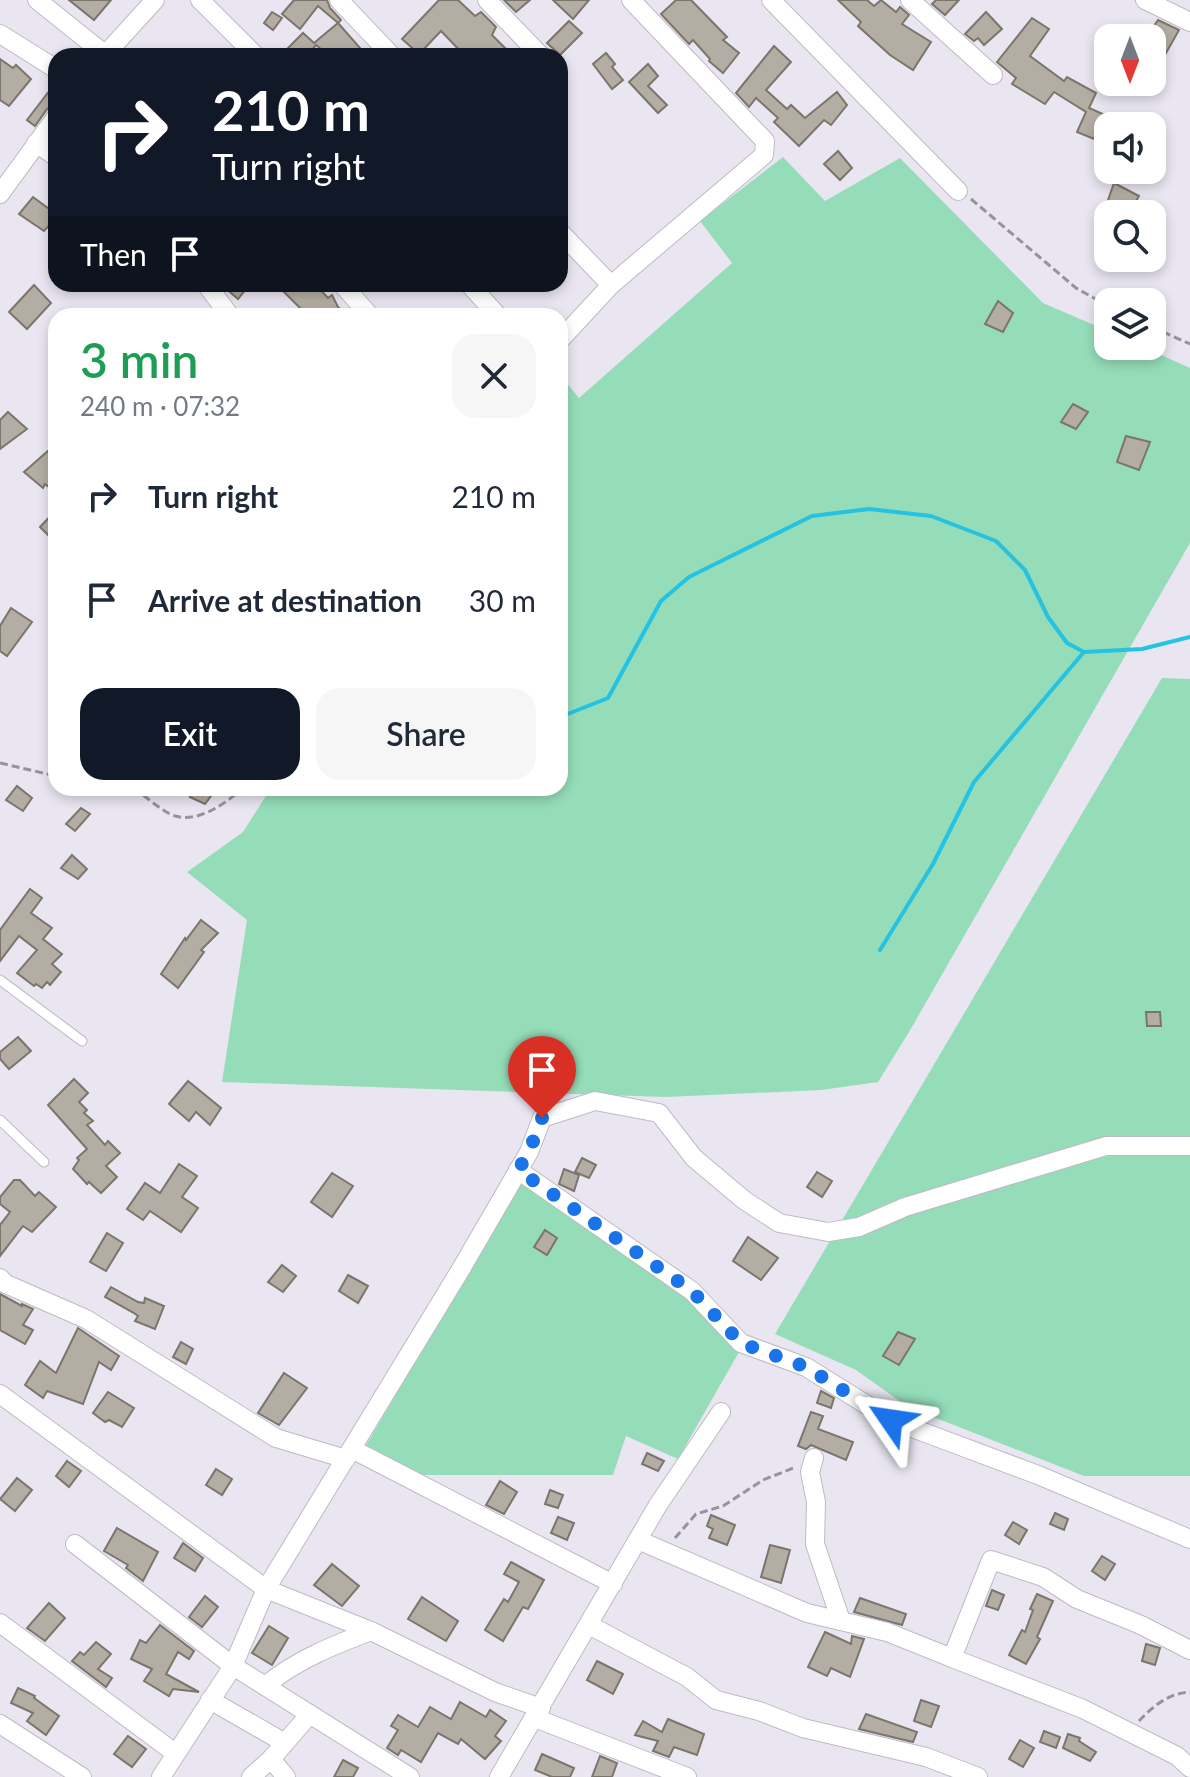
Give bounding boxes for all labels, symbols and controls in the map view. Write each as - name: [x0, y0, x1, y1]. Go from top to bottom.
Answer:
- north arrow: [1094, 24, 1166, 96]
- map controls: [1094, 24, 1166, 360]
- text: 210 m: [212, 76, 370, 143]
- icon: right: [80, 80, 184, 184]
- button: sound: [1094, 112, 1166, 184]
- text: Turn right: [212, 144, 365, 188]
- button: search: [1094, 200, 1166, 272]
- icon: arrive: [163, 232, 207, 276]
- text: Then: [80, 236, 147, 272]
- button: layers: [1094, 288, 1166, 360]
- text: 3 min: [80, 331, 198, 388]
- button: close: [452, 334, 536, 418]
- text: 240 m · 07:32: [80, 390, 240, 422]
- icon: right: [80, 474, 124, 518]
- text: Turn right: [148, 478, 278, 514]
- text: 210 m: [451, 478, 536, 514]
- icon: arrive: [80, 578, 124, 622]
- text: Arrive at destination: [148, 582, 422, 618]
- text: 30 m: [469, 582, 536, 618]
- button: Exit: [80, 688, 300, 780]
- button: Share: [316, 688, 536, 780]
- pin: [508, 1036, 576, 1118]
- icon: arrive: [520, 1048, 564, 1092]
- position arrow: [849, 1378, 933, 1462]

